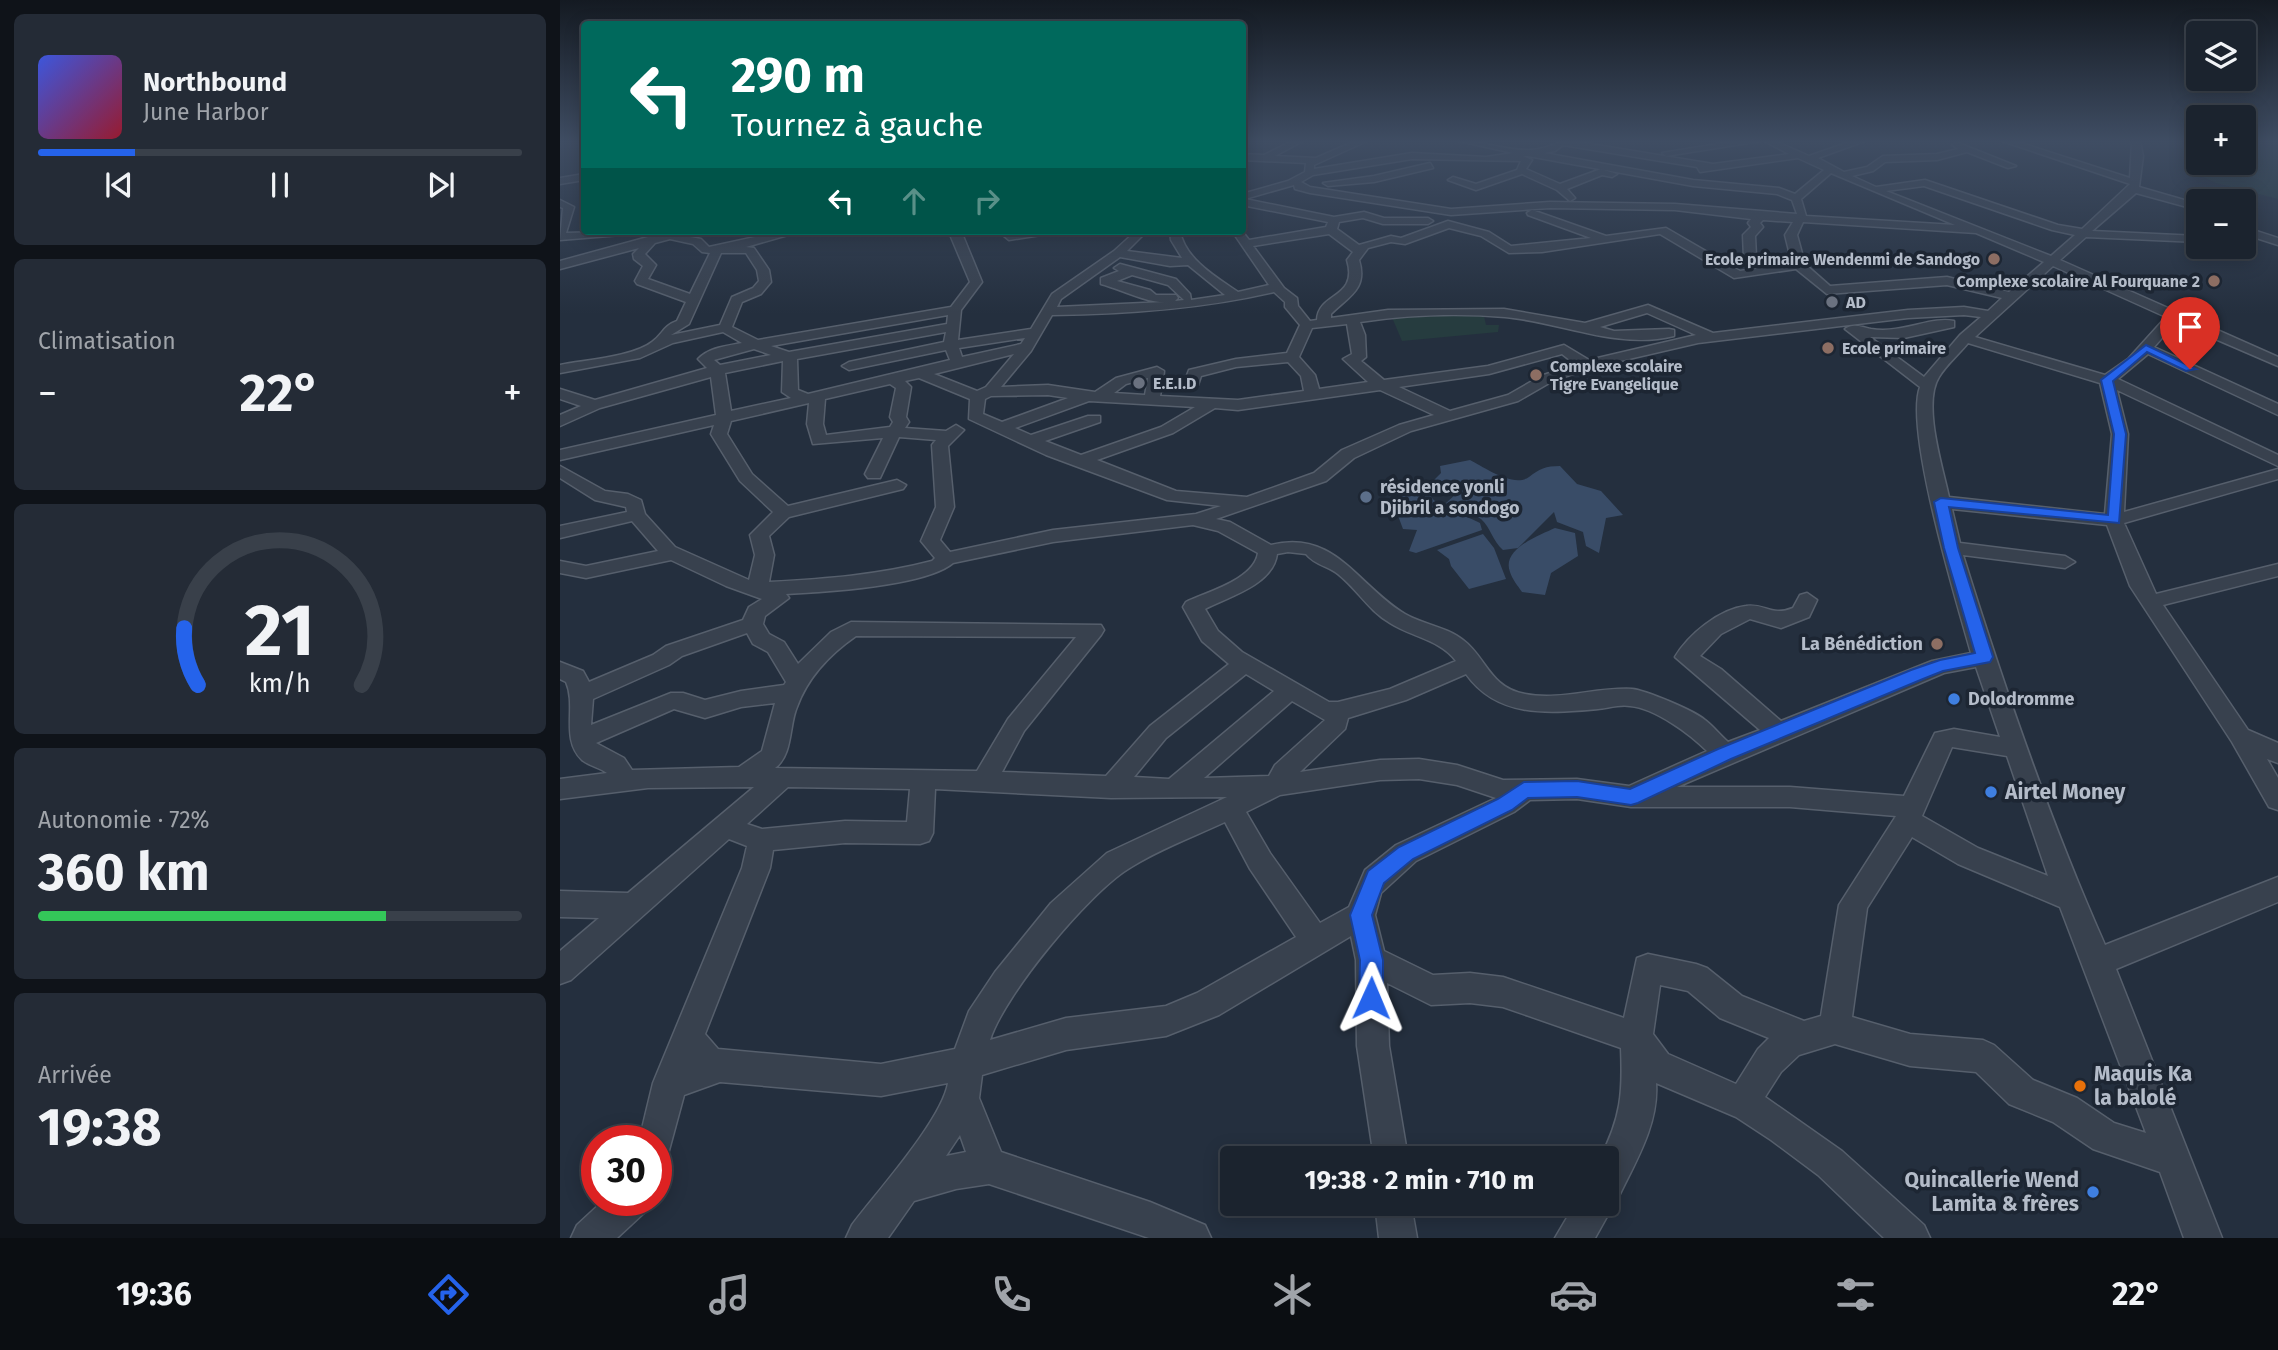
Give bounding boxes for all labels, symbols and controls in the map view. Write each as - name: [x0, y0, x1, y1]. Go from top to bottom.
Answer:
- map controls: [2186, 21, 2256, 259]
- button: layers: [2186, 21, 2256, 91]
- text: 290 m: [731, 46, 865, 105]
- icon: left: [616, 49, 707, 140]
- text: Northbound: [143, 67, 287, 98]
- text: June Harbor: [143, 98, 269, 126]
- button: +: [2186, 105, 2256, 175]
- text: Tournez à gauche: [731, 106, 983, 144]
- icon: previous: [100, 166, 138, 204]
- icon: pause: [261, 166, 299, 204]
- icon: next: [422, 166, 460, 204]
- icon: left: [822, 182, 860, 220]
- icon: ahead: [895, 182, 933, 220]
- icon: right: [968, 182, 1006, 220]
- button: −: [2186, 189, 2256, 259]
- place label: Ecole primaire Wendenmi de Sandogo: [1705, 250, 1980, 269]
- marker: Ecole primaire Wendenmi de Sandogo: [1986, 251, 2002, 267]
- place label: Complexe scolaire Al Fourquane 2: [1957, 272, 2200, 291]
- marker: Complexe scolaire Al Fourquane 2: [2206, 273, 2222, 289]
- place label: AD: [1845, 293, 1866, 312]
- marker: AD: [1824, 294, 1840, 310]
- pin: [2160, 297, 2220, 369]
- icon: arrive: [2171, 308, 2209, 346]
- text: Climatisation: [38, 327, 176, 355]
- place label: Ecole primaire: [1842, 339, 1946, 358]
- marker: Ecole primaire: [1820, 340, 1836, 356]
- place label: Complexe scolaire Tigre Evangelique: [1550, 357, 1683, 394]
- text: 22°: [240, 362, 320, 425]
- marker: Complexe scolaire Tigre Evangelique: [1528, 367, 1544, 383]
- text: −: [38, 370, 57, 416]
- text: +: [503, 370, 522, 416]
- place label: E.E.I.D: [1153, 374, 1196, 393]
- marker: E.E.I.D: [1131, 375, 1147, 391]
- place label: résidence yonli Djibril a sondogo: [1380, 476, 1520, 519]
- marker: résidence yonli Djibril a sondogo: [1358, 489, 1374, 505]
- text: 21: [245, 587, 315, 674]
- place label: La Bénédiction: [1801, 633, 1923, 655]
- marker: La Bénédiction: [1929, 636, 1945, 652]
- text: km/h: [249, 669, 311, 699]
- place label: Dolodromme: [1968, 688, 2074, 710]
- marker: Dolodromme: [1946, 691, 1962, 707]
- place label: Airtel Money: [2004, 779, 2126, 805]
- marker: Airtel Money: [1983, 784, 1999, 800]
- text: Autonomie · 72%: [38, 806, 210, 834]
- text: 360 km: [38, 841, 210, 904]
- position arrow: [1334, 961, 1408, 1035]
- text: Arrivée: [38, 1061, 112, 1089]
- place label: Maquis Ka la balolé: [2094, 1061, 2192, 1111]
- marker: Maquis Ka la balolé: [2072, 1078, 2088, 1094]
- text: 19:38: [38, 1096, 162, 1159]
- speed limit sign: 30: [581, 1125, 672, 1216]
- text: 19:38 · 2 min · 710 m: [1304, 1165, 1535, 1196]
- place label: Quincallerie Wend Lamita & frères: [1905, 1167, 2079, 1217]
- marker: Quincallerie Wend Lamita & frères: [2085, 1184, 2101, 1200]
- icon: directions: [424, 1270, 473, 1319]
- icon: music: [705, 1270, 754, 1319]
- icon: phone: [987, 1270, 1036, 1319]
- icon: climate: [1268, 1270, 1317, 1319]
- icon: car: [1549, 1270, 1598, 1319]
- icon: filters: [1831, 1270, 1880, 1319]
- text: 19:36: [116, 1275, 192, 1313]
- text: 22°: [2112, 1275, 2162, 1313]

